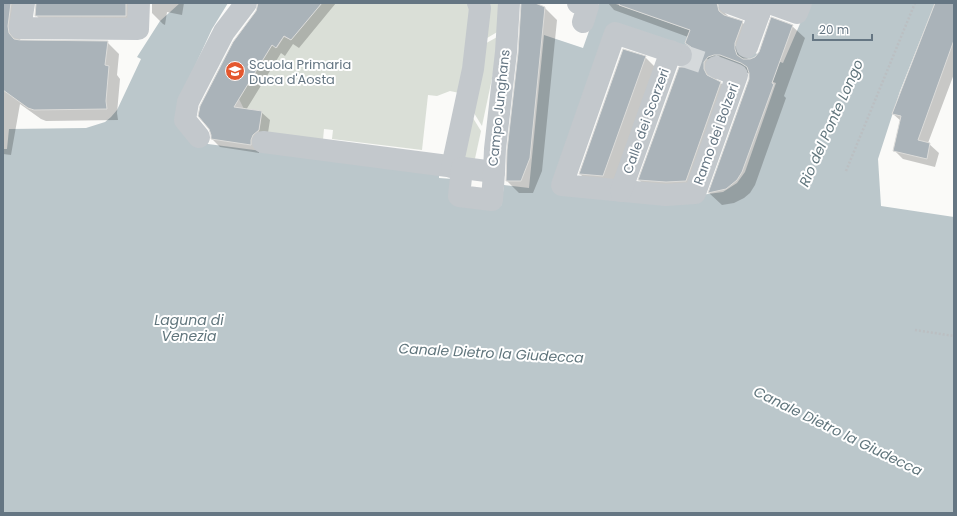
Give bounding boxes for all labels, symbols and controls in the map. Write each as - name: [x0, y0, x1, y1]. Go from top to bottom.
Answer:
- scale bar: [813, 16, 872, 42]
- text: 20 m: [819, 21, 849, 38]
- street label: Campo Junghans: [483, 48, 515, 167]
- place label: Scuola Primaria Duca d'Aosta: [249, 55, 351, 89]
- water label: Rio del Ponte Longo: [794, 56, 868, 190]
- school or university icon: Scuola Primaria Duca d'Aosta: [224, 60, 246, 82]
- street label: Calle dei Scorzeri: [618, 66, 674, 176]
- street label: Ramo dei Bolzeri: [689, 81, 743, 187]
- water label: Laguna di Venezia: [154, 310, 224, 346]
- water label: Canale Dietro la Giudecca: [398, 338, 585, 368]
- water label: Canale Dietro la Giudecca: [750, 381, 926, 481]

